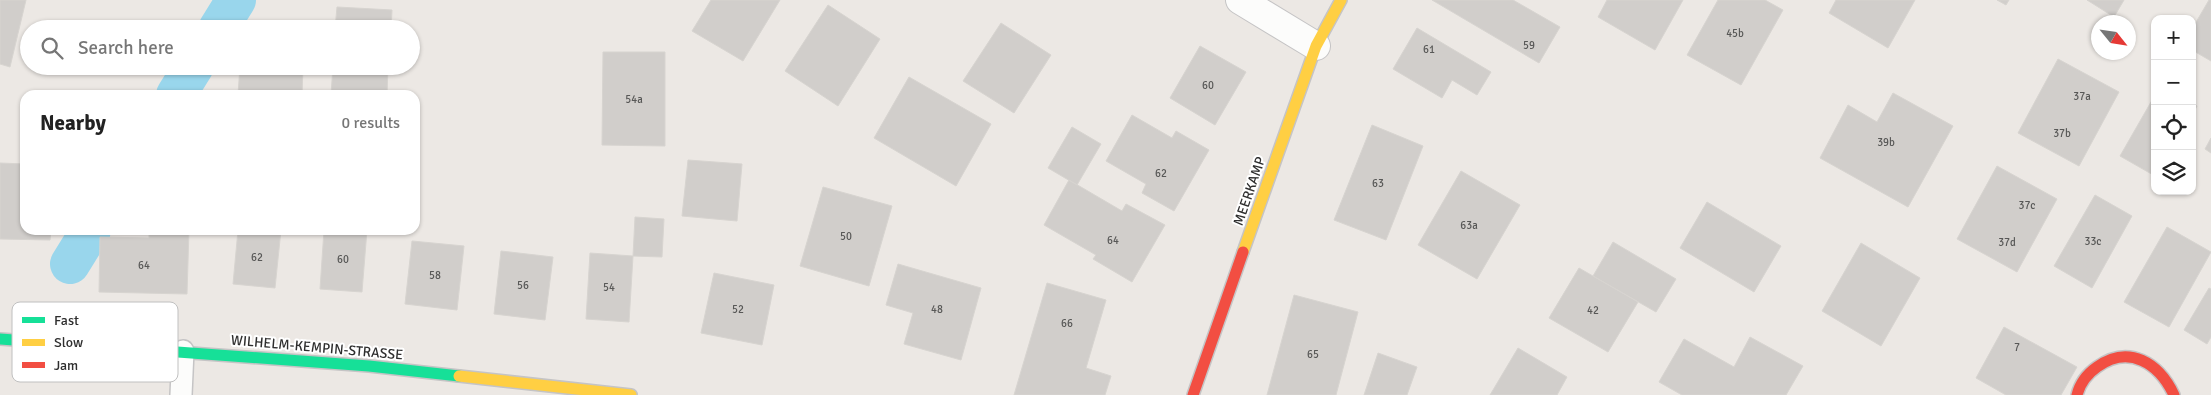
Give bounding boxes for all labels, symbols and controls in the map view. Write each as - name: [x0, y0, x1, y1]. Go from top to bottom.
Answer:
- north arrow: [2091, 15, 2136, 60]
- map controls: [2151, 15, 2196, 195]
- button: +: [2151, 15, 2196, 60]
- search box: [20, 20, 420, 75]
- house number: 45b: [1726, 27, 1744, 40]
- icon: search: [38, 34, 66, 62]
- text: Search here: [78, 36, 174, 60]
- house number: 59: [1523, 39, 1535, 52]
- house number: 61: [1423, 43, 1435, 56]
- button: −: [2151, 60, 2196, 105]
- house number: 60: [1202, 79, 1214, 92]
- house number: 37a: [2073, 90, 2091, 103]
- house number: 54a: [625, 93, 643, 106]
- button: locate: [2151, 105, 2196, 150]
- text: Nearby: [40, 110, 106, 136]
- text: 0 results: [341, 113, 400, 133]
- house number: 37b: [2053, 127, 2071, 140]
- house number: 39b: [1877, 136, 1895, 149]
- button: layers: [2151, 150, 2196, 195]
- street label: MEERKAMP: [1230, 154, 1269, 228]
- house number: 62: [1155, 167, 1167, 180]
- house number: 63: [1372, 177, 1384, 190]
- house number: 37c: [2018, 199, 2036, 212]
- house number: 63a: [1460, 219, 1478, 232]
- house number: 50: [840, 230, 852, 243]
- house number: 64: [1107, 234, 1119, 247]
- house number: 33c: [2084, 235, 2102, 248]
- house number: 37d: [1998, 236, 2016, 249]
- house number: 62: [251, 251, 263, 264]
- house number: 60: [337, 253, 349, 266]
- house number: 64: [138, 259, 150, 272]
- house number: 58: [429, 269, 441, 282]
- house number: 56: [517, 279, 529, 292]
- house number: 54: [603, 281, 615, 294]
- legend: [12, 302, 178, 382]
- house number: 52: [732, 303, 744, 316]
- house number: 48: [931, 303, 943, 316]
- house number: 42: [1587, 304, 1599, 317]
- text: Fast: [54, 312, 79, 329]
- house number: 66: [1061, 317, 1073, 330]
- street label: WILHELM-KEMPIN-STRASSE: [230, 332, 404, 363]
- text: Slow: [54, 334, 83, 351]
- house number: 7: [2014, 341, 2020, 354]
- house number: 65: [1307, 348, 1319, 361]
- text: Jam: [54, 357, 78, 374]

